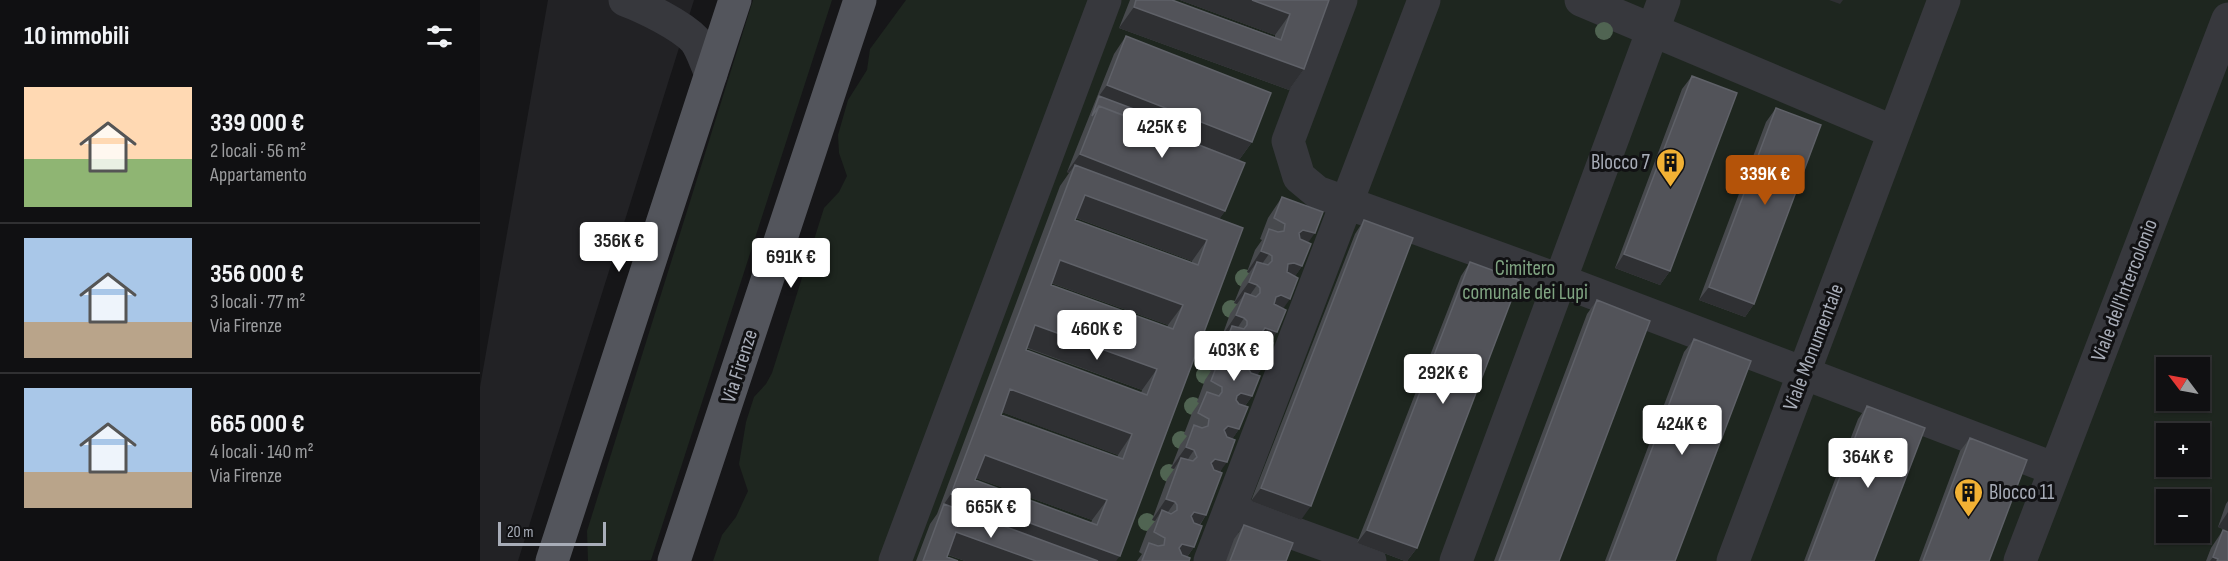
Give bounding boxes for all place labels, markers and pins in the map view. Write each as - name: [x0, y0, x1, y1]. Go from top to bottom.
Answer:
- pin: 425K €: [1113, 108, 1211, 159]
- building icon: Blocco 7: [1655, 146, 1687, 188]
- place label: Blocco 7: [1591, 150, 1651, 175]
- pin: 339K €: [1716, 155, 1814, 206]
- pin: 356K €: [570, 222, 668, 273]
- pin: 691K €: [742, 238, 840, 289]
- pin: 460K €: [1048, 310, 1146, 361]
- pin: 403K €: [1185, 331, 1283, 382]
- pin: 292K €: [1394, 354, 1492, 405]
- pin: 424K €: [1633, 405, 1731, 456]
- pin: 364K €: [1819, 438, 1917, 489]
- building icon: Blocco 11: [1952, 476, 1984, 518]
- place label: Blocco 11: [1989, 480, 2055, 505]
- pin: 665K €: [942, 488, 1040, 539]

